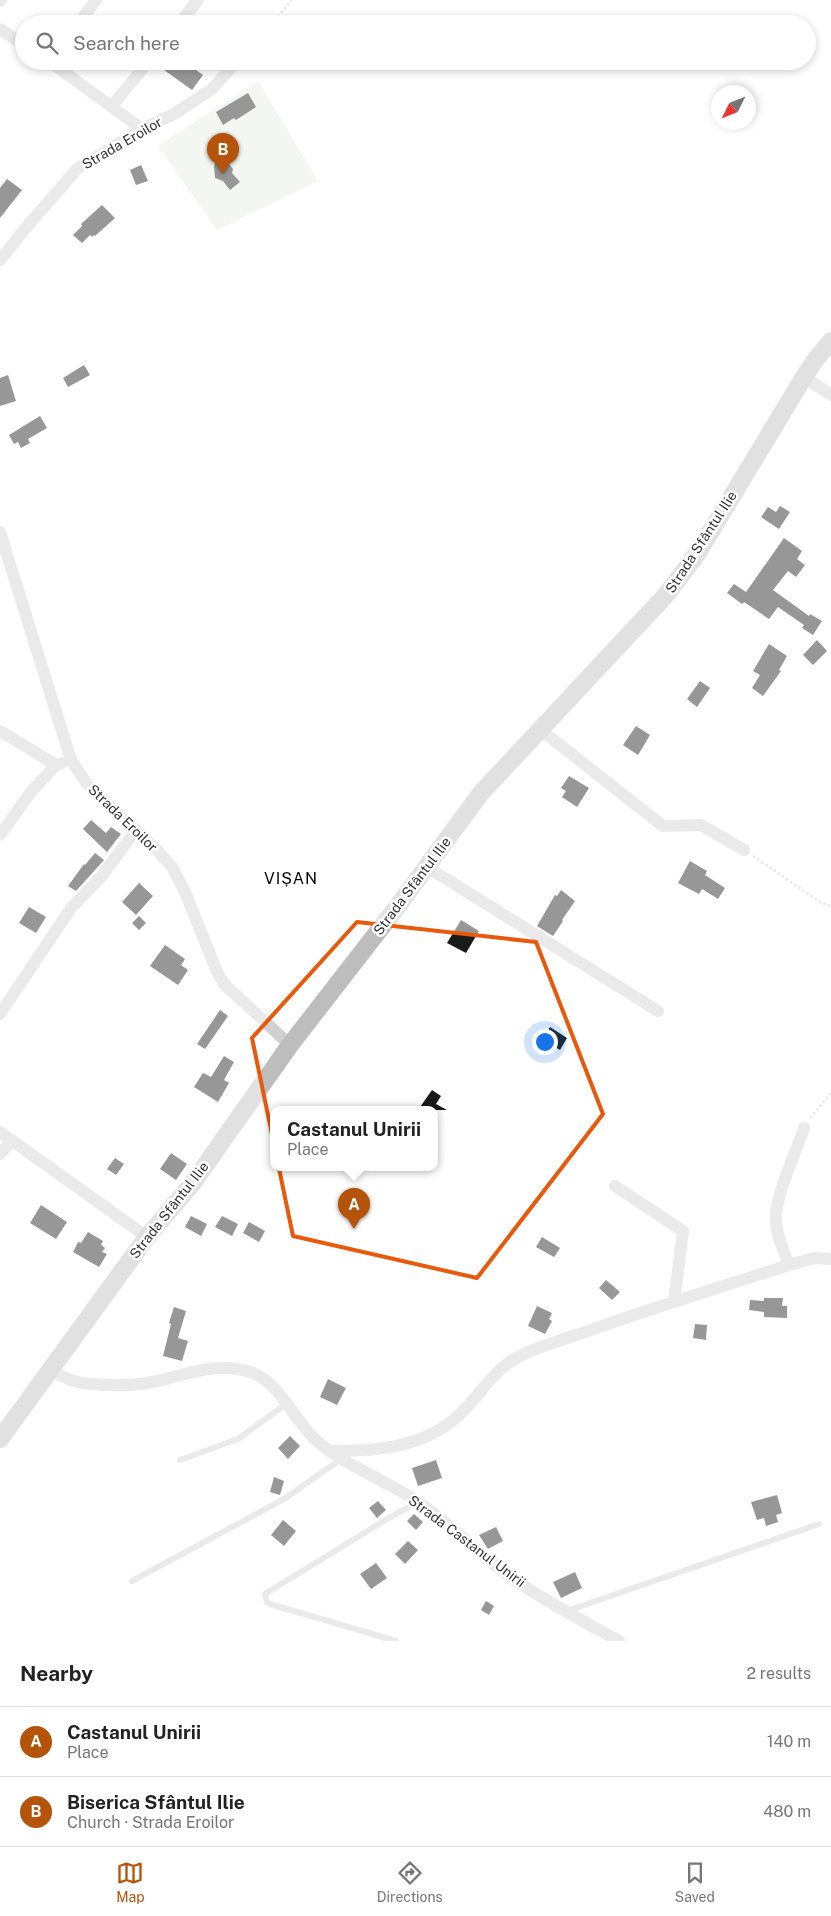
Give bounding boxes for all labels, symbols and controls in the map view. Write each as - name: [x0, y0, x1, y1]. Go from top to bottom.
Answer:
- search box: [15, 15, 816, 70]
- icon: search: [33, 29, 61, 57]
- text: Search here: [73, 32, 180, 54]
- north arrow: [711, 85, 756, 130]
- street label: Strada Eroilor: [79, 114, 165, 172]
- pin: B: [207, 133, 239, 174]
- street label: Strada Sfântul Ilie: [662, 488, 740, 596]
- street label: Strada Eroilor: [85, 781, 161, 855]
- street label: Strada Sfântul Ilie: [370, 834, 454, 938]
- district label: VIȘAN: [264, 869, 318, 888]
- your location: [532, 1029, 558, 1055]
- popup: [270, 1106, 438, 1171]
- text: Castanul Unirii: [287, 1118, 421, 1140]
- text: Place: [287, 1140, 329, 1159]
- street label: Strada Sfântul Ilie: [126, 1158, 212, 1262]
- pin: A: [338, 1188, 370, 1229]
- street label: Strada Castanul Unirii: [405, 1492, 529, 1590]
- text: Nearby: [20, 1661, 93, 1686]
- text: 2 results: [746, 1664, 811, 1683]
- text: Castanul Unirii: [67, 1721, 201, 1743]
- text: A: [30, 1732, 42, 1751]
- text: 140 m: [767, 1732, 811, 1751]
- text: Place: [67, 1743, 109, 1762]
- text: Biserica Sfântul Ilie: [67, 1791, 245, 1813]
- text: B: [31, 1802, 41, 1821]
- text: 480 m: [763, 1802, 811, 1821]
- text: Church · Strada Eroilor: [67, 1813, 234, 1832]
- tab: Map: [116, 1859, 145, 1905]
- tab: Directions: [377, 1859, 443, 1905]
- tab: Saved: [675, 1859, 715, 1905]

